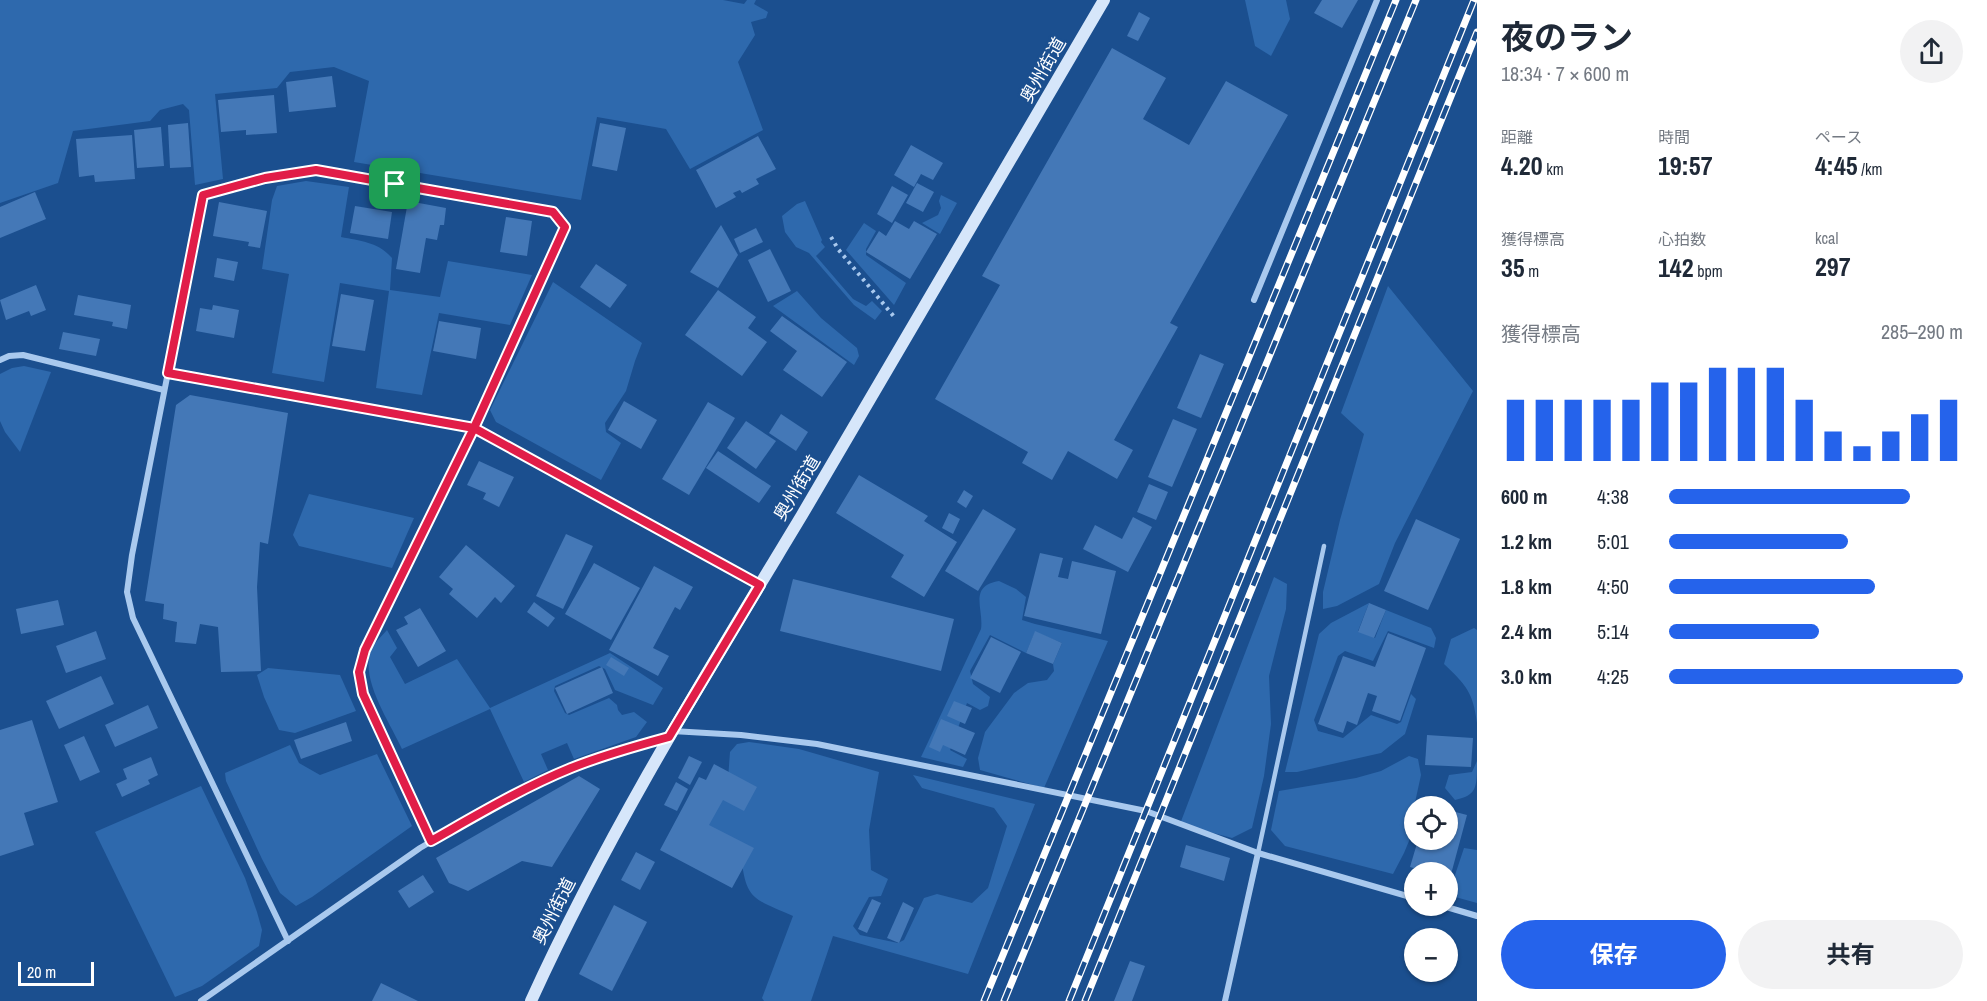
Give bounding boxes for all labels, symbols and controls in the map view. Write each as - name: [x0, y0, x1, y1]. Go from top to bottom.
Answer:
- text: 夜のラン: [1501, 15, 1633, 59]
- button: share: [1900, 20, 1963, 83]
- street label: 奥州街道: [1014, 32, 1071, 107]
- text: 18:34 · 7 × 600 m: [1501, 60, 1629, 87]
- text: 距離: [1501, 126, 1533, 148]
- text: 時間: [1658, 126, 1690, 148]
- text: ペース: [1815, 126, 1862, 148]
- text: 4.20: [1501, 148, 1543, 183]
- text: 19:57: [1658, 148, 1713, 183]
- text: 4:45: [1815, 148, 1858, 183]
- pin: [369, 158, 420, 209]
- text: km: [1543, 158, 1564, 180]
- text: /km: [1858, 158, 1882, 180]
- icon: arrive: [378, 167, 411, 200]
- text: kcal: [1815, 227, 1838, 249]
- text: 獲得標高: [1501, 228, 1565, 250]
- text: 心拍数: [1658, 228, 1706, 250]
- text: 297: [1815, 249, 1851, 284]
- text: 35: [1501, 250, 1525, 285]
- text: 142: [1658, 250, 1694, 285]
- text: m: [1525, 260, 1539, 282]
- text: bpm: [1694, 260, 1723, 282]
- text: 285–290 m: [1881, 318, 1963, 345]
- text: 獲得標高: [1501, 320, 1581, 347]
- street label: 奥州街道: [767, 450, 826, 525]
- text: 600 m: [1501, 483, 1548, 510]
- text: 4:38: [1597, 483, 1629, 510]
- text: 1.2 km: [1501, 528, 1552, 555]
- text: 5:01: [1597, 528, 1629, 555]
- text: 1.8 km: [1501, 573, 1552, 600]
- text: 4:50: [1597, 573, 1629, 600]
- text: 2.4 km: [1501, 618, 1552, 645]
- text: 5:14: [1597, 618, 1629, 645]
- text: 3.0 km: [1501, 663, 1552, 690]
- text: 4:25: [1597, 663, 1629, 690]
- map controls: [1404, 796, 1458, 982]
- button: locate: [1404, 796, 1458, 850]
- button: +: [1404, 862, 1458, 916]
- street label: 奥州街道: [526, 873, 581, 949]
- button: 保存: [1501, 920, 1726, 989]
- button: 共有: [1738, 920, 1963, 989]
- button: −: [1404, 928, 1458, 982]
- scale bar: [18, 959, 94, 986]
- text: 20 m: [27, 961, 56, 983]

